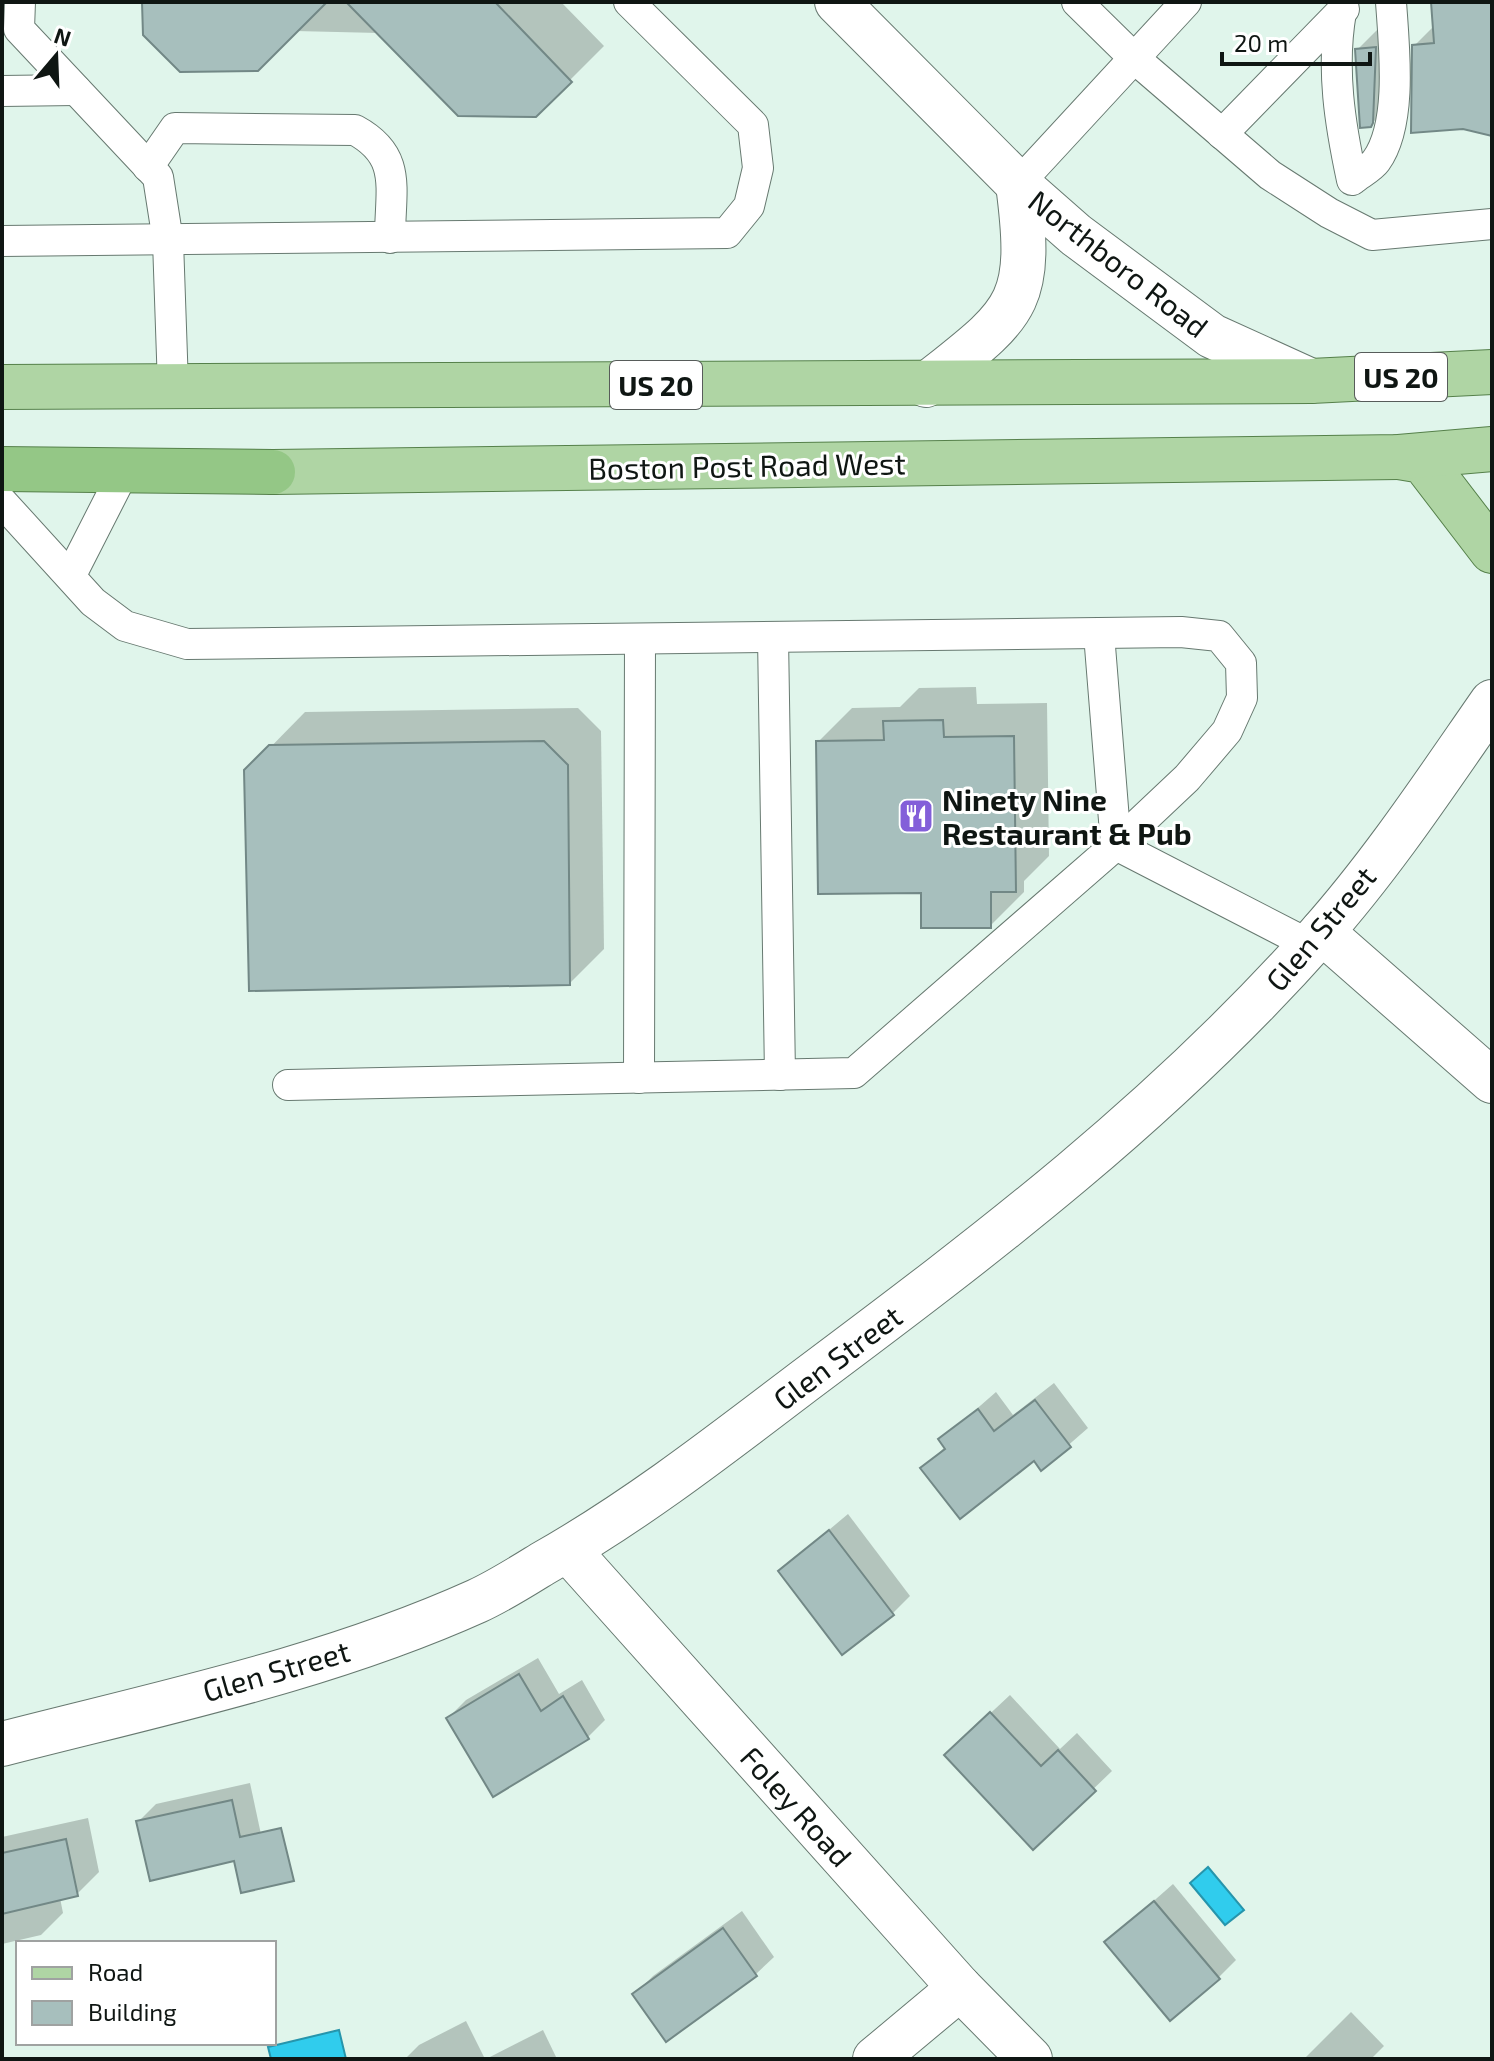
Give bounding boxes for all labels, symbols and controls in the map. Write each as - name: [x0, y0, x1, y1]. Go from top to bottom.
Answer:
- north arrow: [16, 16, 96, 96]
- scale bar: [1222, 16, 1370, 66]
- text: N: [51, 21, 75, 51]
- text: 20 m: [1234, 28, 1288, 57]
- street label: Northboro Road: [1022, 182, 1216, 344]
- road number: US 20: [1355, 353, 1447, 401]
- road number: US 20: [610, 361, 702, 409]
- street label: Boston Post Road West: [588, 444, 906, 486]
- place label: Ninety Nine Restaurant & Pub: [942, 781, 1192, 851]
- restaurant icon: Ninety Nine Restaurant & Pub: [897, 797, 935, 835]
- street label: Glen Street: [1258, 858, 1382, 998]
- street label: Glen Street: [766, 1297, 908, 1417]
- street label: Glen Street: [198, 1632, 354, 1708]
- street label: Foley Road: [734, 1739, 860, 1873]
- legend: [16, 1941, 276, 2045]
- text: Road: [88, 1957, 143, 1986]
- text: Building: [88, 1997, 177, 2026]

